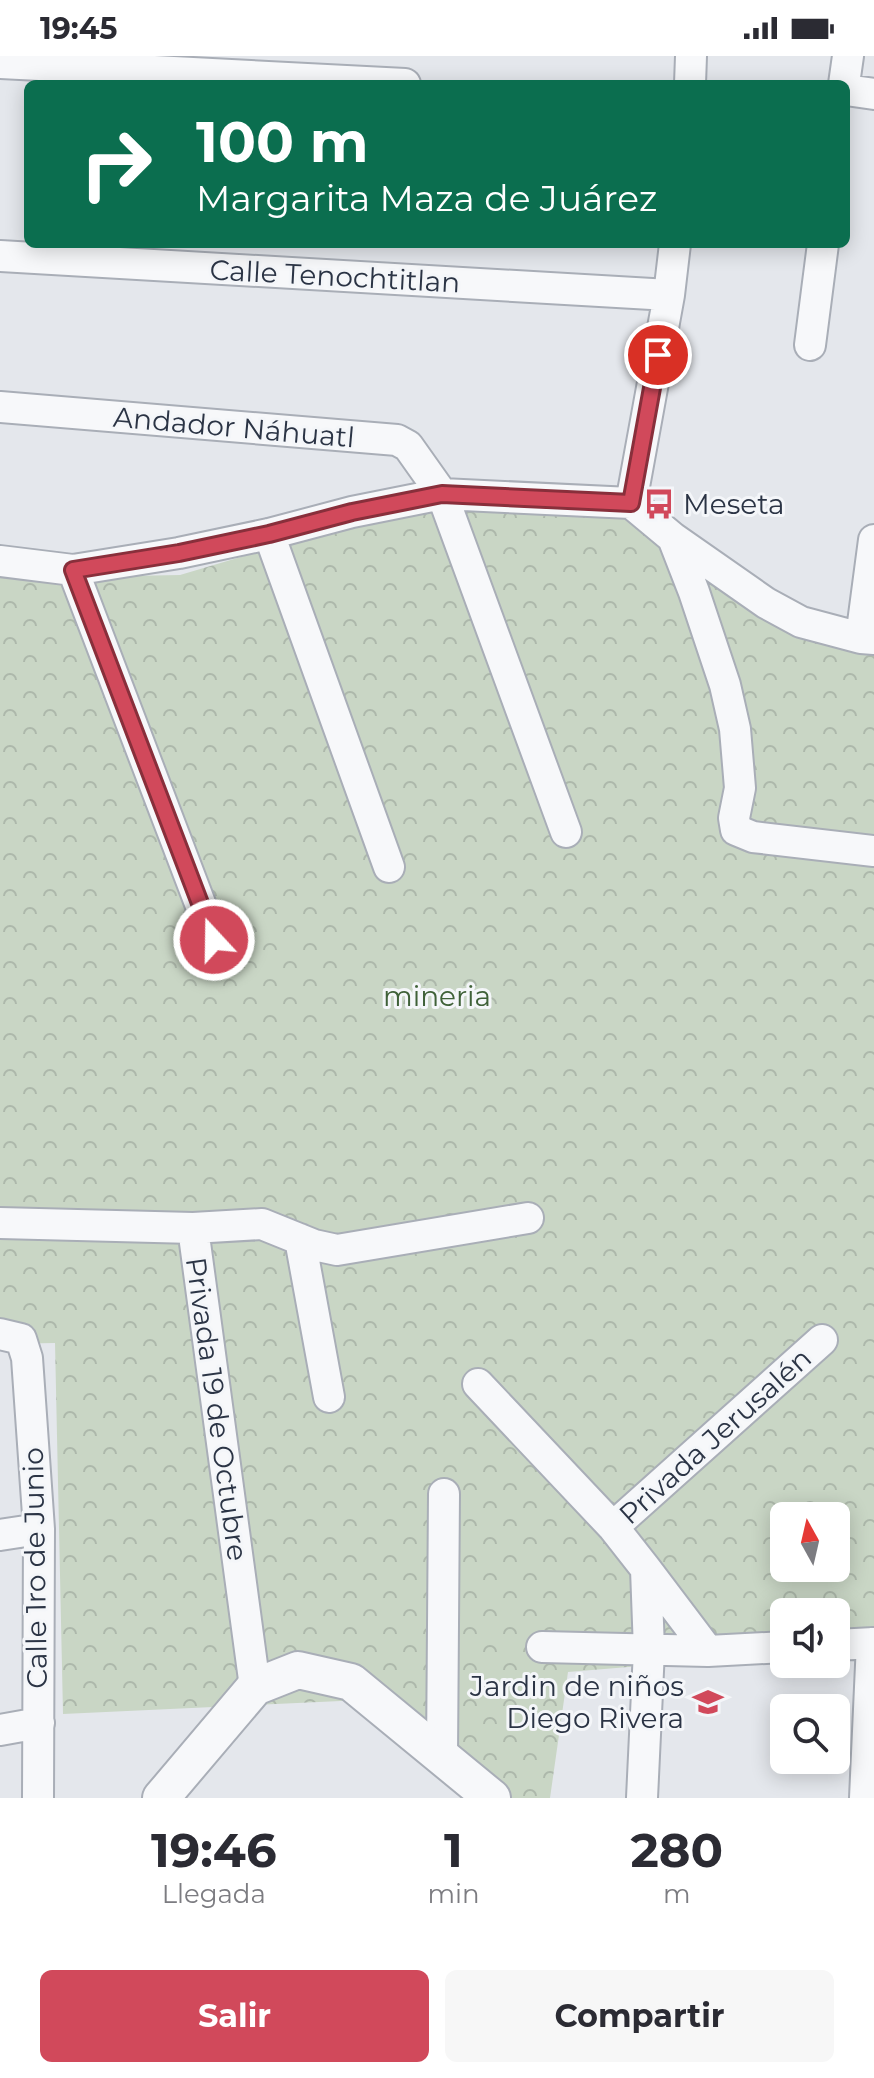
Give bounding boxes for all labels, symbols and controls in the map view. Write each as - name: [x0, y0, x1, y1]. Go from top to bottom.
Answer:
- text: 19:45: [40, 10, 117, 47]
- text: 100 m: [196, 108, 369, 176]
- icon: right: [64, 112, 168, 216]
- text: Margarita Maza de Juárez: [196, 176, 657, 220]
- street label: Calle Tenochtitlan: [209, 252, 461, 300]
- pin: [624, 321, 692, 389]
- icon: arrive: [636, 333, 680, 377]
- street label: Andador Náhuatl: [112, 400, 356, 454]
- bus stop icon: Meseta: [642, 487, 676, 521]
- place label: Meseta: [683, 487, 785, 521]
- position arrow: [172, 898, 256, 982]
- park label: mineria: [383, 979, 491, 1013]
- street label: Privada 19 de Octubre: [179, 1255, 255, 1563]
- street label: Privada Jerusalén: [612, 1341, 818, 1531]
- street label: Calle 1ro de Junio: [16, 1447, 54, 1689]
- north arrow: [770, 1502, 850, 1582]
- map controls: [770, 1502, 850, 1774]
- button: sound: [770, 1598, 850, 1678]
- place label: Jardin de niños Diego Rivera: [469, 1669, 684, 1735]
- school or university icon: Jardin de niños Diego Rivera: [691, 1685, 725, 1719]
- button: search: [770, 1694, 850, 1774]
- text: 19:46: [151, 1821, 277, 1879]
- text: 1: [444, 1821, 463, 1879]
- text: 280: [631, 1821, 723, 1879]
- text: Llegada: [162, 1878, 266, 1910]
- text: min: [427, 1878, 480, 1910]
- text: m: [663, 1878, 691, 1910]
- button: Salir: [40, 1970, 429, 2062]
- button: Compartir: [445, 1970, 834, 2062]

